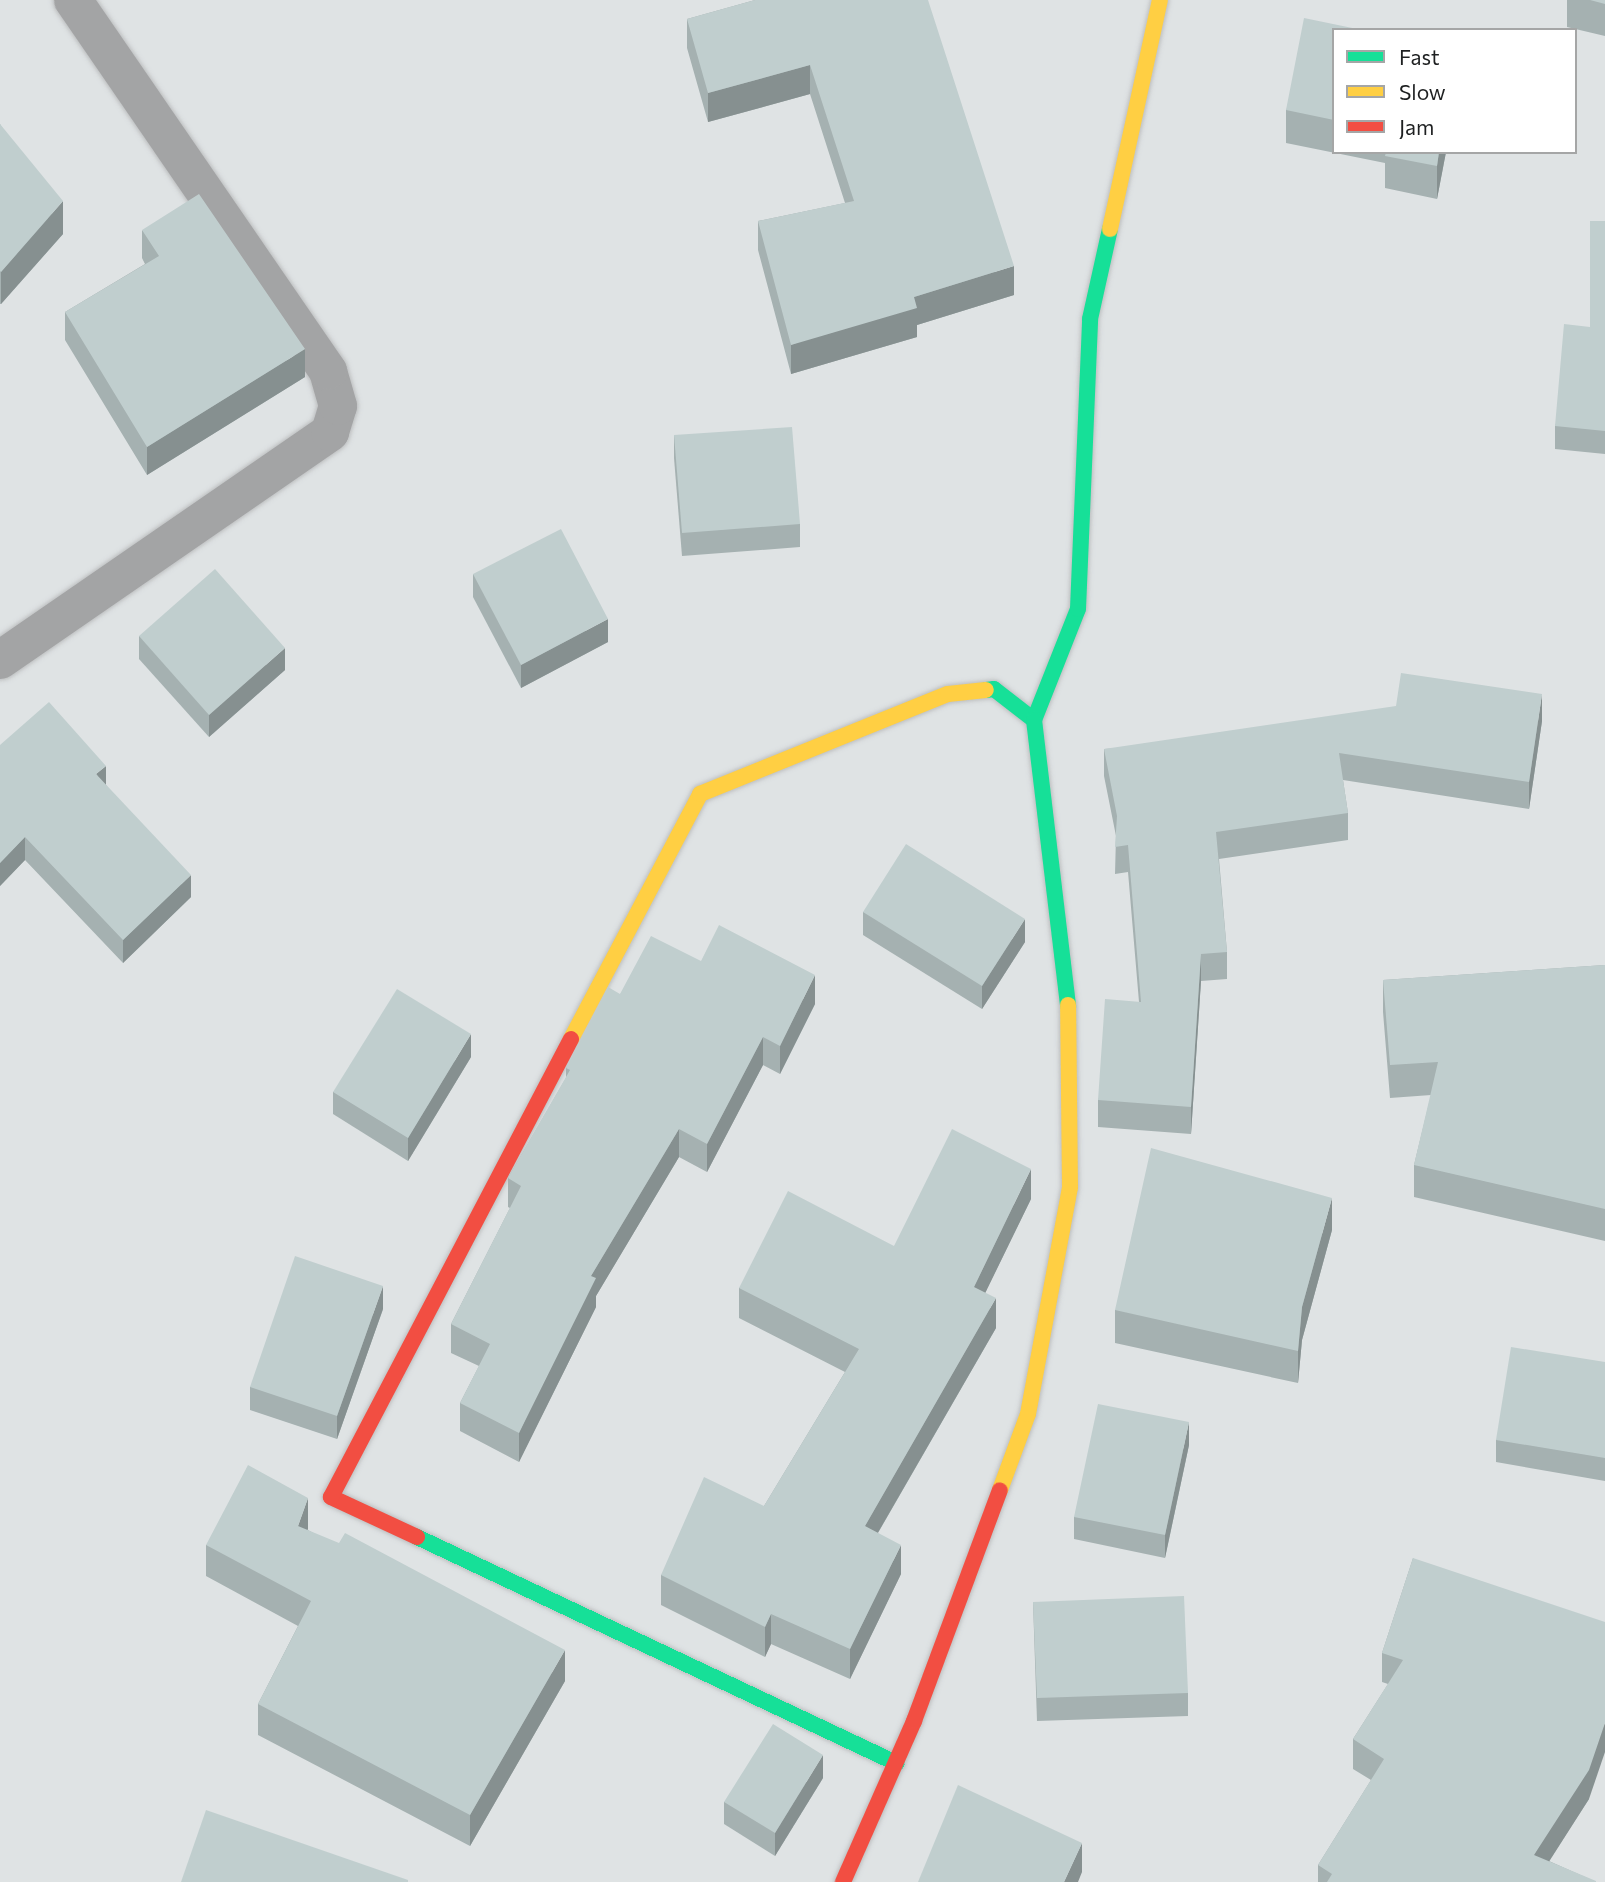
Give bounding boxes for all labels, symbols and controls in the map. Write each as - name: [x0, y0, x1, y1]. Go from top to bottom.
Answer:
- legend: [1332, 28, 1577, 154]
- text: Fast: [1399, 44, 1440, 69]
- text: Slow: [1399, 79, 1446, 104]
- text: Jam: [1399, 114, 1434, 139]

